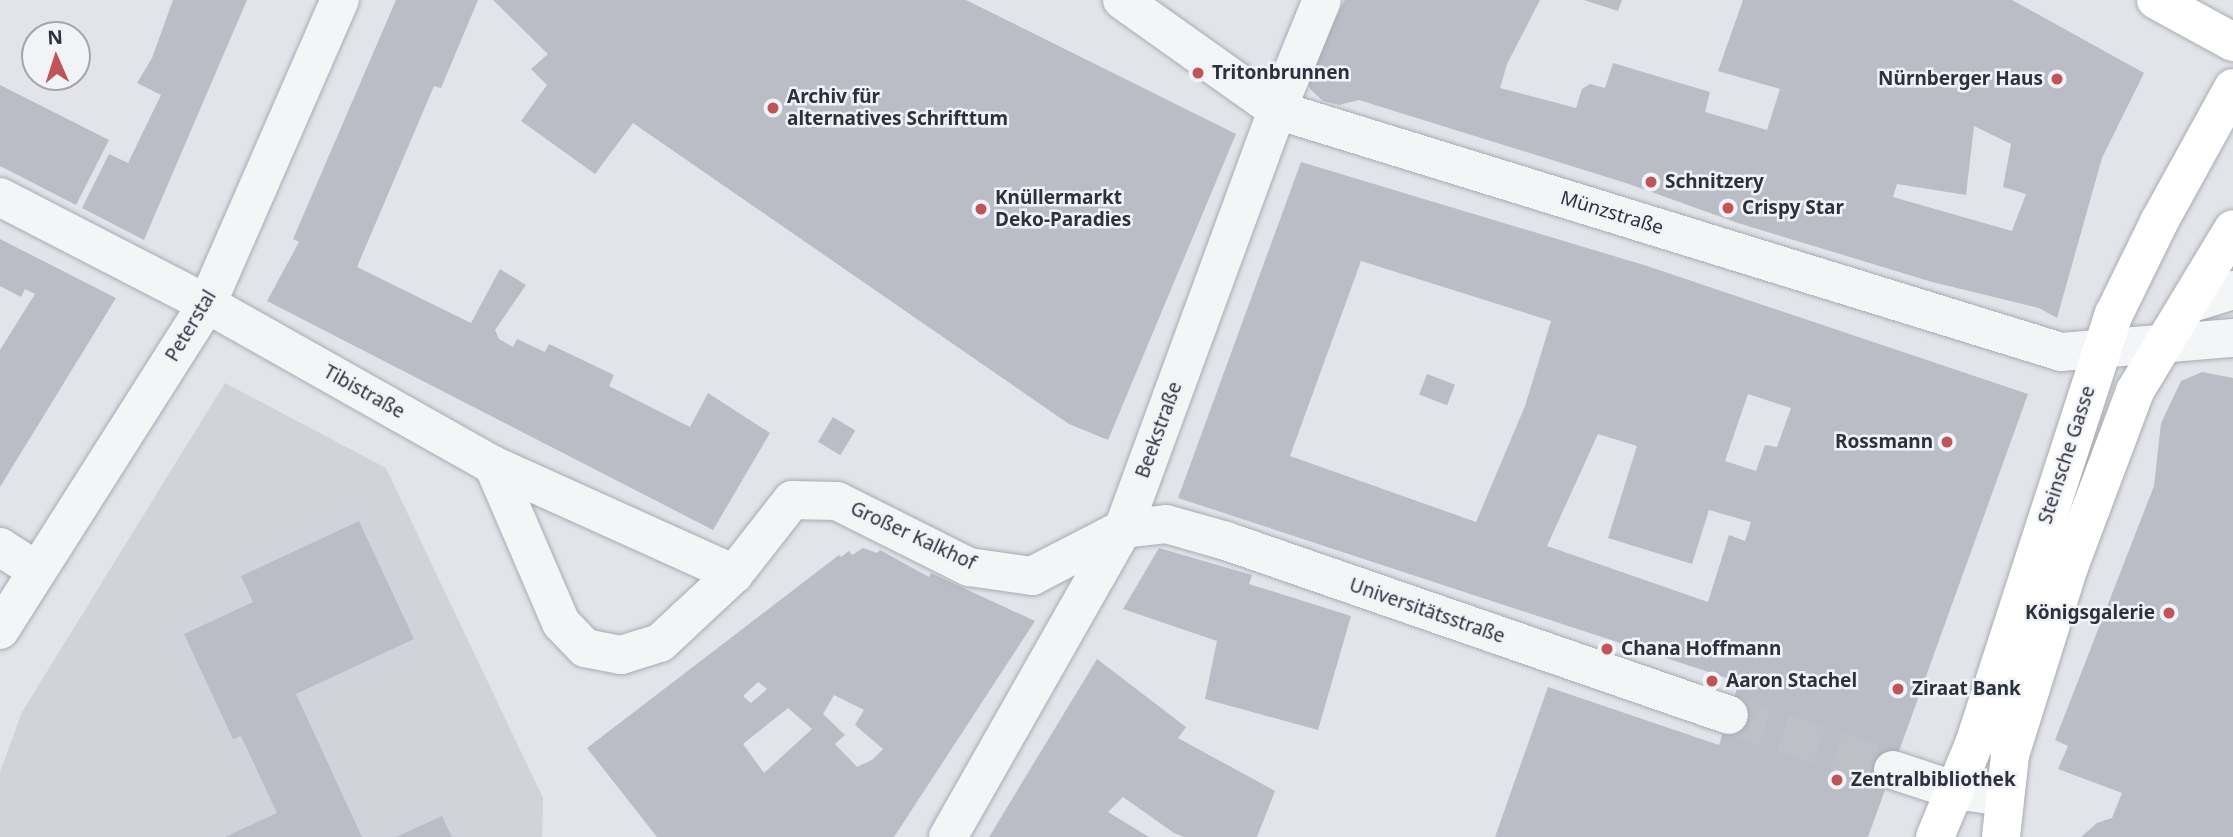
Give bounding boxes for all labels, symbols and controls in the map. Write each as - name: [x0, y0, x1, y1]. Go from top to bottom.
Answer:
- north arrow: [21, 21, 91, 91]
- text: N: [47, 24, 63, 50]
- place label: Tritonbrunnen: [1212, 62, 1350, 84]
- marker: Tritonbrunnen: [1190, 65, 1206, 81]
- place label: Nürnberger Haus: [1878, 68, 2043, 90]
- marker: Nürnberger Haus: [2049, 71, 2065, 87]
- place label: Archiv für alternatives Schrifttum: [787, 86, 1008, 130]
- marker: Archiv für alternatives Schrifttum: [765, 100, 781, 116]
- place label: Schnitzery: [1665, 171, 1764, 193]
- marker: Schnitzery: [1643, 174, 1659, 190]
- place label: Knüllermarkt Deko-Paradies: [995, 187, 1131, 231]
- street label: Münzstraße: [1558, 187, 1666, 239]
- place label: Crispy Star: [1742, 197, 1844, 219]
- marker: Crispy Star: [1720, 200, 1736, 216]
- marker: Knüllermarkt Deko-Paradies: [973, 201, 989, 217]
- street label: Peterstal: [161, 286, 221, 366]
- street label: Tibistraße: [320, 360, 408, 424]
- street label: Beekstraße: [1131, 379, 1187, 481]
- street label: Steinsche Gasse: [2034, 383, 2100, 527]
- place label: Rossmann: [1835, 431, 1933, 453]
- marker: Rossmann: [1939, 434, 1955, 450]
- street label: Großer Kalkhof: [847, 497, 979, 575]
- street label: Universitätsstraße: [1346, 574, 1508, 648]
- place label: Königsgalerie: [2025, 602, 2155, 624]
- marker: Königsgalerie: [2161, 605, 2177, 621]
- place label: Chana Hoffmann: [1621, 638, 1781, 660]
- marker: Chana Hoffmann: [1599, 641, 1615, 657]
- place label: Aaron Stachel: [1726, 670, 1857, 692]
- marker: Aaron Stachel: [1704, 673, 1720, 689]
- place label: Ziraat Bank: [1912, 678, 2021, 700]
- marker: Ziraat Bank: [1890, 681, 1906, 697]
- place label: Zentralbibliothek: [1851, 769, 2016, 791]
- marker: Zentralbibliothek: [1829, 772, 1845, 788]

